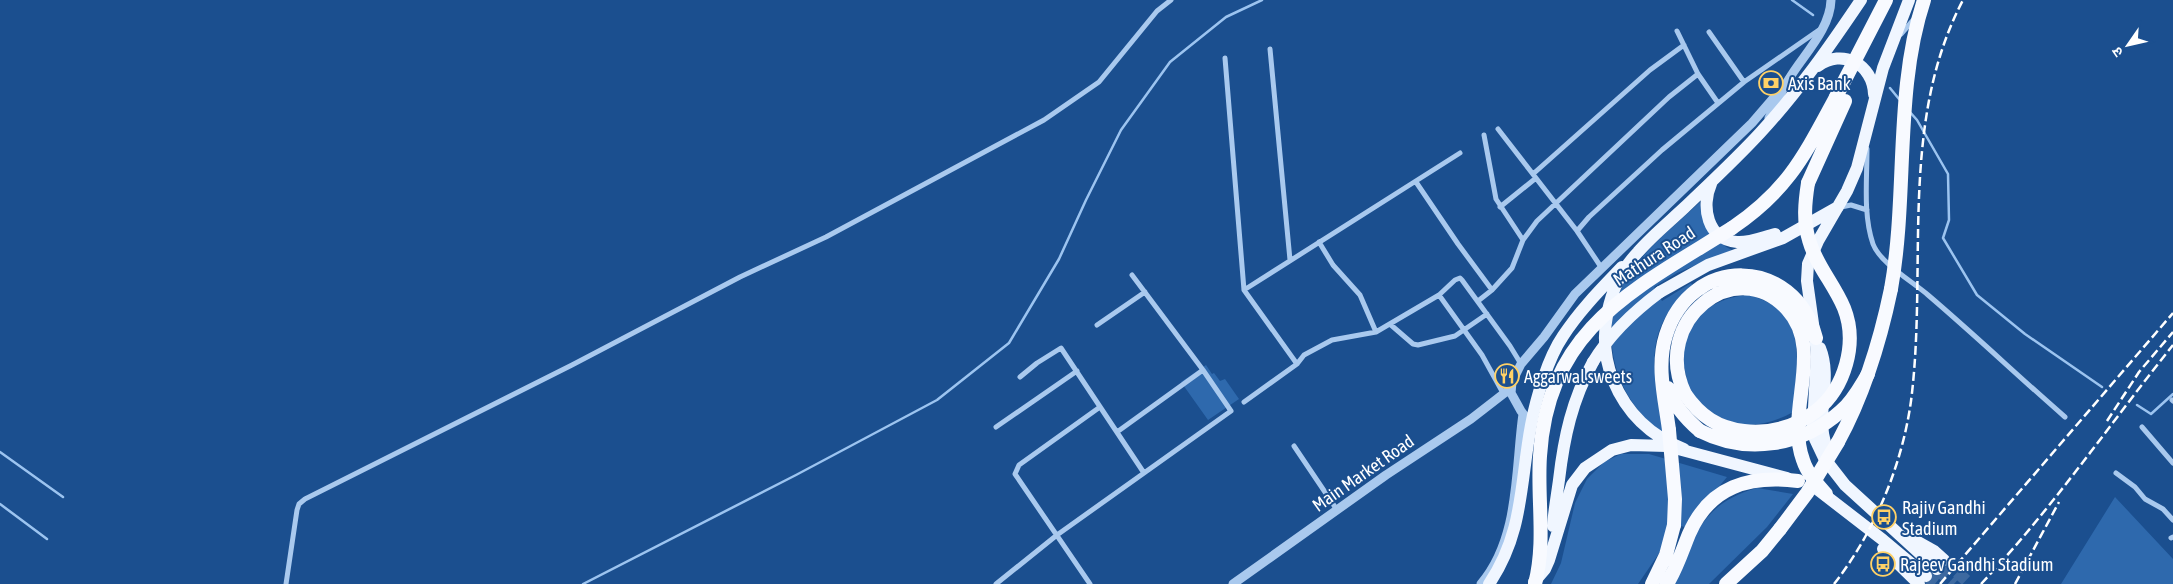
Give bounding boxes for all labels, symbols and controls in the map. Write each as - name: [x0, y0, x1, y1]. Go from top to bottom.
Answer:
- north arrow: [2103, 20, 2153, 70]
- text: उ: [2108, 44, 2126, 60]
- bank icon: Axis Bank: [1758, 70, 1784, 96]
- place label: Axis Bank: [1788, 73, 1851, 94]
- street label: Mathura Road: [1609, 222, 1699, 290]
- restaurant icon: Aggarwal sweets: [1494, 363, 1520, 389]
- place label: Aggarwal sweets: [1524, 366, 1632, 387]
- street label: Main Market Road: [1308, 430, 1418, 516]
- place label: Rajiv Gandhi Stadium: [1902, 497, 1986, 539]
- bus stop icon: Rajiv Gandhi Stadium: [1871, 504, 1897, 530]
- bus stop icon: Rajeev Gandhi Stadium: [1870, 551, 1896, 577]
- place label: Rajeev Gandhi Stadium: [1900, 554, 2053, 575]

